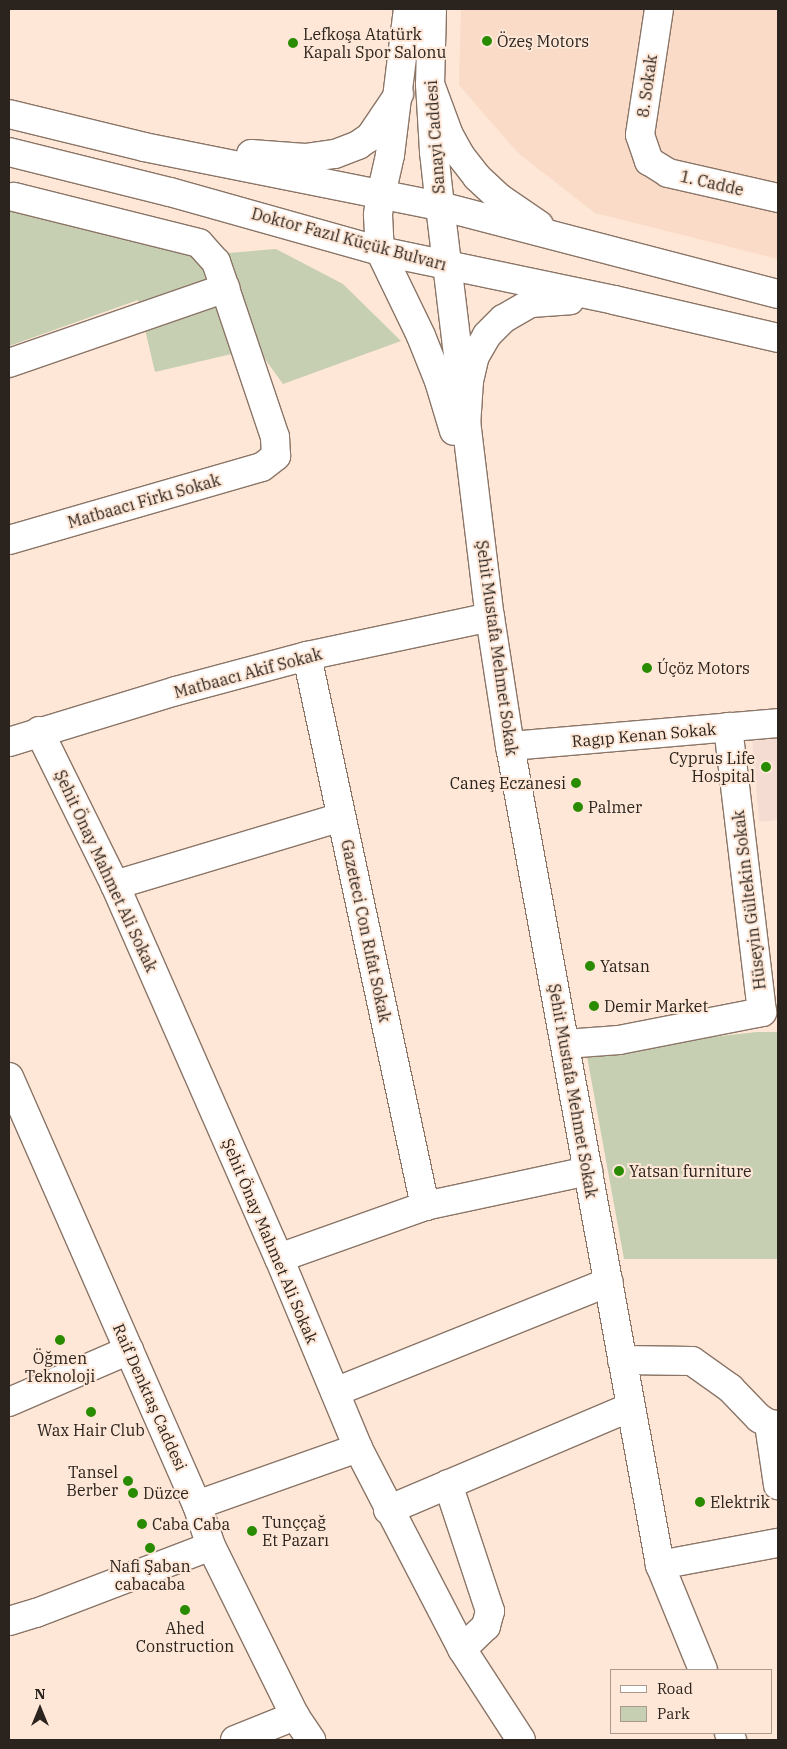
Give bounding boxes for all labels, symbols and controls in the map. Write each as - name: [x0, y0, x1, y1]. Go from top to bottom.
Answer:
- place label: Lefkoşa Atatürk Kapalı Spor Salonu: [303, 24, 446, 62]
- place label: Özeş Motors: [497, 31, 589, 51]
- marker: Özeş Motors: [481, 35, 493, 47]
- marker: Lefkoşa Atatürk Kapalı Spor Salonu: [287, 37, 299, 49]
- street label: 8. Sokak: [633, 53, 661, 119]
- street label: Sanayi Caddesi: [421, 79, 449, 195]
- street label: 1. Cadde: [678, 166, 746, 200]
- street label: Doktor Fazıl Küçük Bulvarı: [249, 204, 449, 274]
- street label: Matbaacı Firkı Sokak: [65, 470, 223, 532]
- street label: Şehit Mustafa Mehmet Sokak: [472, 539, 522, 757]
- street label: Matbaacı Akif Sokak: [172, 644, 324, 702]
- place label: Úçöz Motors: [657, 658, 750, 678]
- marker: Úçöz Motors: [641, 662, 653, 674]
- street label: Ragıp Kenan Sokak: [571, 719, 717, 751]
- place label: Cyprus Life Hospital: [669, 748, 755, 786]
- marker: Cyprus Life Hospital: [759, 760, 773, 774]
- street label: Şehit Önay Mahmet Ali Sokak: [51, 767, 161, 975]
- place label: Caneş Eczanesi: [450, 773, 566, 793]
- marker: Caneş Eczanesi: [570, 777, 582, 789]
- place label: Palmer: [588, 797, 642, 817]
- marker: Palmer: [572, 801, 584, 813]
- street label: Hüseyin Gültekin Sokak: [728, 809, 770, 991]
- street label: Gazeteci Con Rıfat Sokak: [337, 838, 395, 1024]
- place label: Yatsan: [600, 956, 650, 976]
- marker: Yatsan: [584, 960, 596, 972]
- street label: Şehit Mustafa Mehmet Sokak: [545, 982, 601, 1200]
- place label: Demir Market: [604, 996, 708, 1016]
- marker: Demir Market: [588, 1000, 600, 1012]
- street label: Şehit Önay Mahmet Ali Sokak: [218, 1136, 322, 1346]
- place label: Yatsan furniture: [629, 1161, 752, 1181]
- marker: Yatsan furniture: [613, 1165, 625, 1177]
- street label: Raif Denktaş Caddesi: [109, 1321, 191, 1473]
- marker: Öğmen Teknoloji: [54, 1334, 66, 1346]
- place label: Öğmen Teknoloji: [25, 1348, 95, 1386]
- marker: Wax Hair Club: [85, 1406, 97, 1418]
- place label: Wax Hair Club: [37, 1420, 145, 1440]
- place label: Tansel Berber: [66, 1462, 118, 1500]
- marker: Tansel Berber: [122, 1475, 134, 1487]
- place label: Düzce: [143, 1483, 189, 1503]
- marker: Düzce: [127, 1487, 139, 1499]
- place label: Elektrik: [710, 1492, 770, 1512]
- marker: Elektrik: [694, 1496, 706, 1508]
- place label: Tunççağ Et Pazarı: [262, 1512, 329, 1550]
- place label: Caba Caba: [152, 1514, 230, 1534]
- marker: Caba Caba: [136, 1518, 148, 1530]
- marker: Tunççağ Et Pazarı: [246, 1525, 258, 1537]
- marker: Nafi Şaban cabacaba: [144, 1542, 156, 1554]
- place label: Nafi Şaban cabacaba: [109, 1556, 191, 1594]
- marker: Ahed Construction: [179, 1604, 191, 1616]
- place label: Ahed Construction: [136, 1618, 234, 1656]
- legend: [610, 1669, 772, 1734]
- text: Road: [657, 1679, 693, 1698]
- north arrow: [15, 1684, 65, 1734]
- text: N: [34, 1685, 46, 1703]
- text: Park: [657, 1704, 690, 1723]

